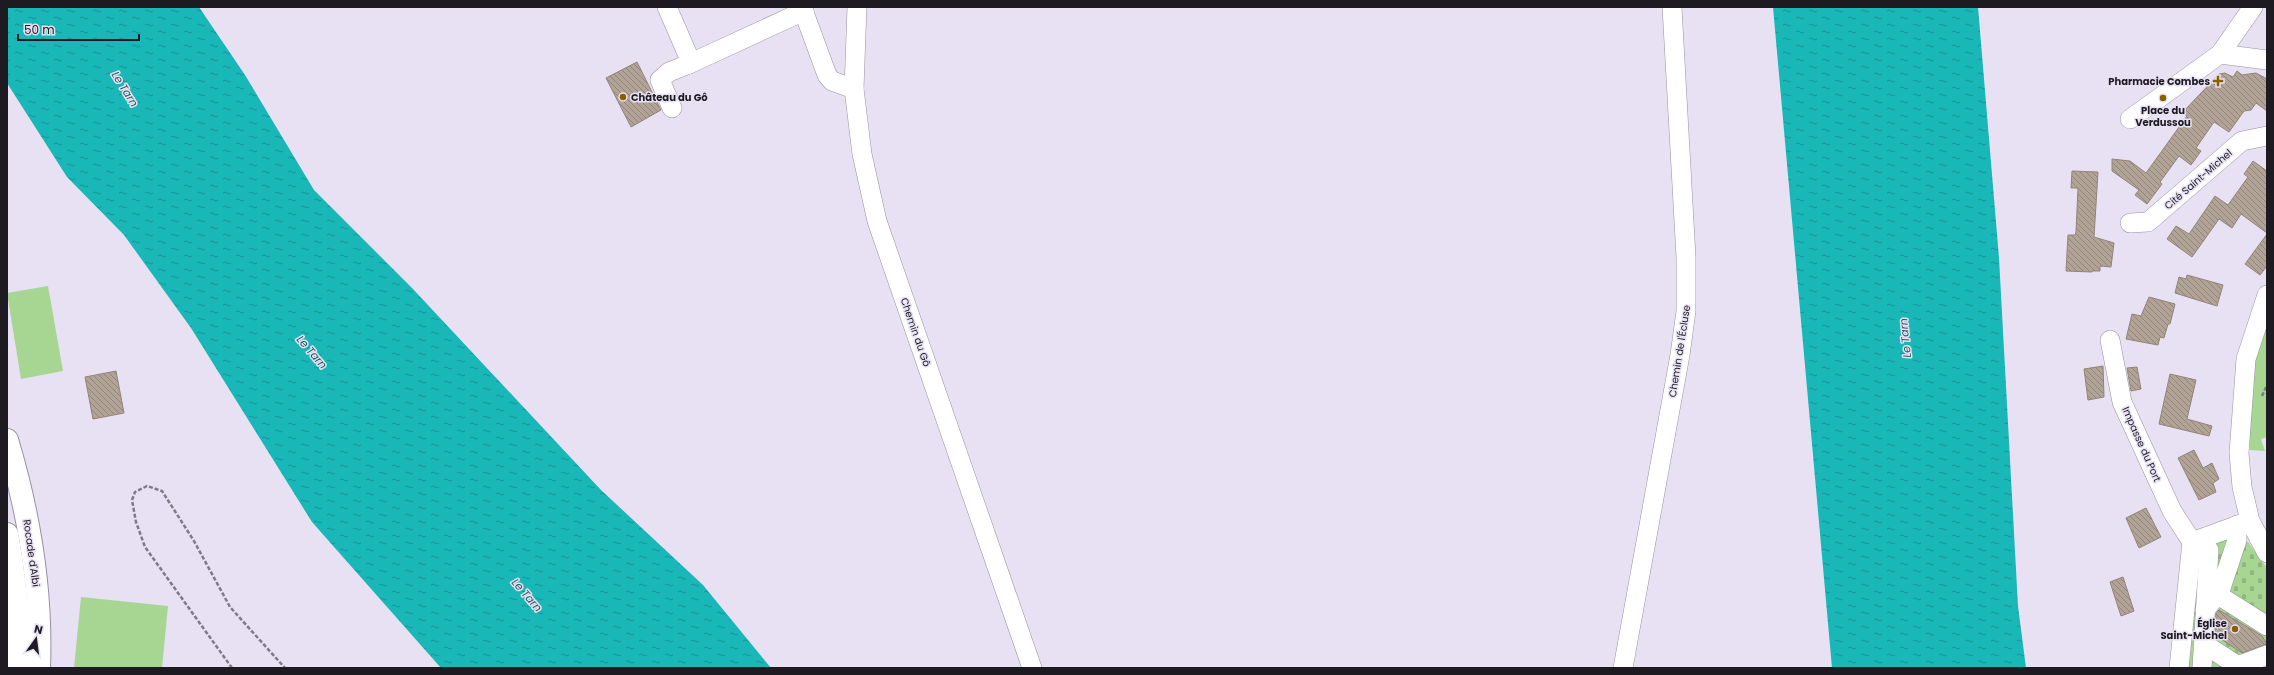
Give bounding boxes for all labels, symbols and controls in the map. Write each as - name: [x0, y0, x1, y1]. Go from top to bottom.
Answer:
- scale bar: [18, 16, 139, 42]
- text: 50 m: [24, 21, 55, 38]
- water label: Le Tarn: [108, 68, 142, 110]
- place label: Pharmacie Combes: [2108, 74, 2210, 89]
- marker: Pharmacie Combes: [2213, 76, 2223, 86]
- place label: Château du Gô: [631, 90, 708, 105]
- marker: Château du Gô: [618, 92, 628, 102]
- marker: Place du Verdussou: [2158, 93, 2168, 103]
- place label: Place du Verdussou: [2135, 103, 2191, 130]
- street label: Cité Saint-Michel: [2161, 146, 2236, 213]
- street label: Chemin du Gô: [897, 296, 934, 369]
- street label: Chemin de l'Écluse: [1665, 304, 1694, 398]
- water label: Le Tarn: [1895, 318, 1915, 358]
- water label: Le Tarn: [293, 332, 331, 372]
- street label: Impasse du Port: [2118, 404, 2165, 485]
- street label: Rocade d'Albi: [19, 518, 44, 588]
- water label: Le Tarn: [508, 575, 546, 615]
- place label: Église Saint-Michel: [2160, 616, 2227, 643]
- north arrow: [16, 619, 56, 659]
- text: N: [32, 621, 44, 638]
- marker: Église Saint-Michel: [2230, 624, 2240, 634]

